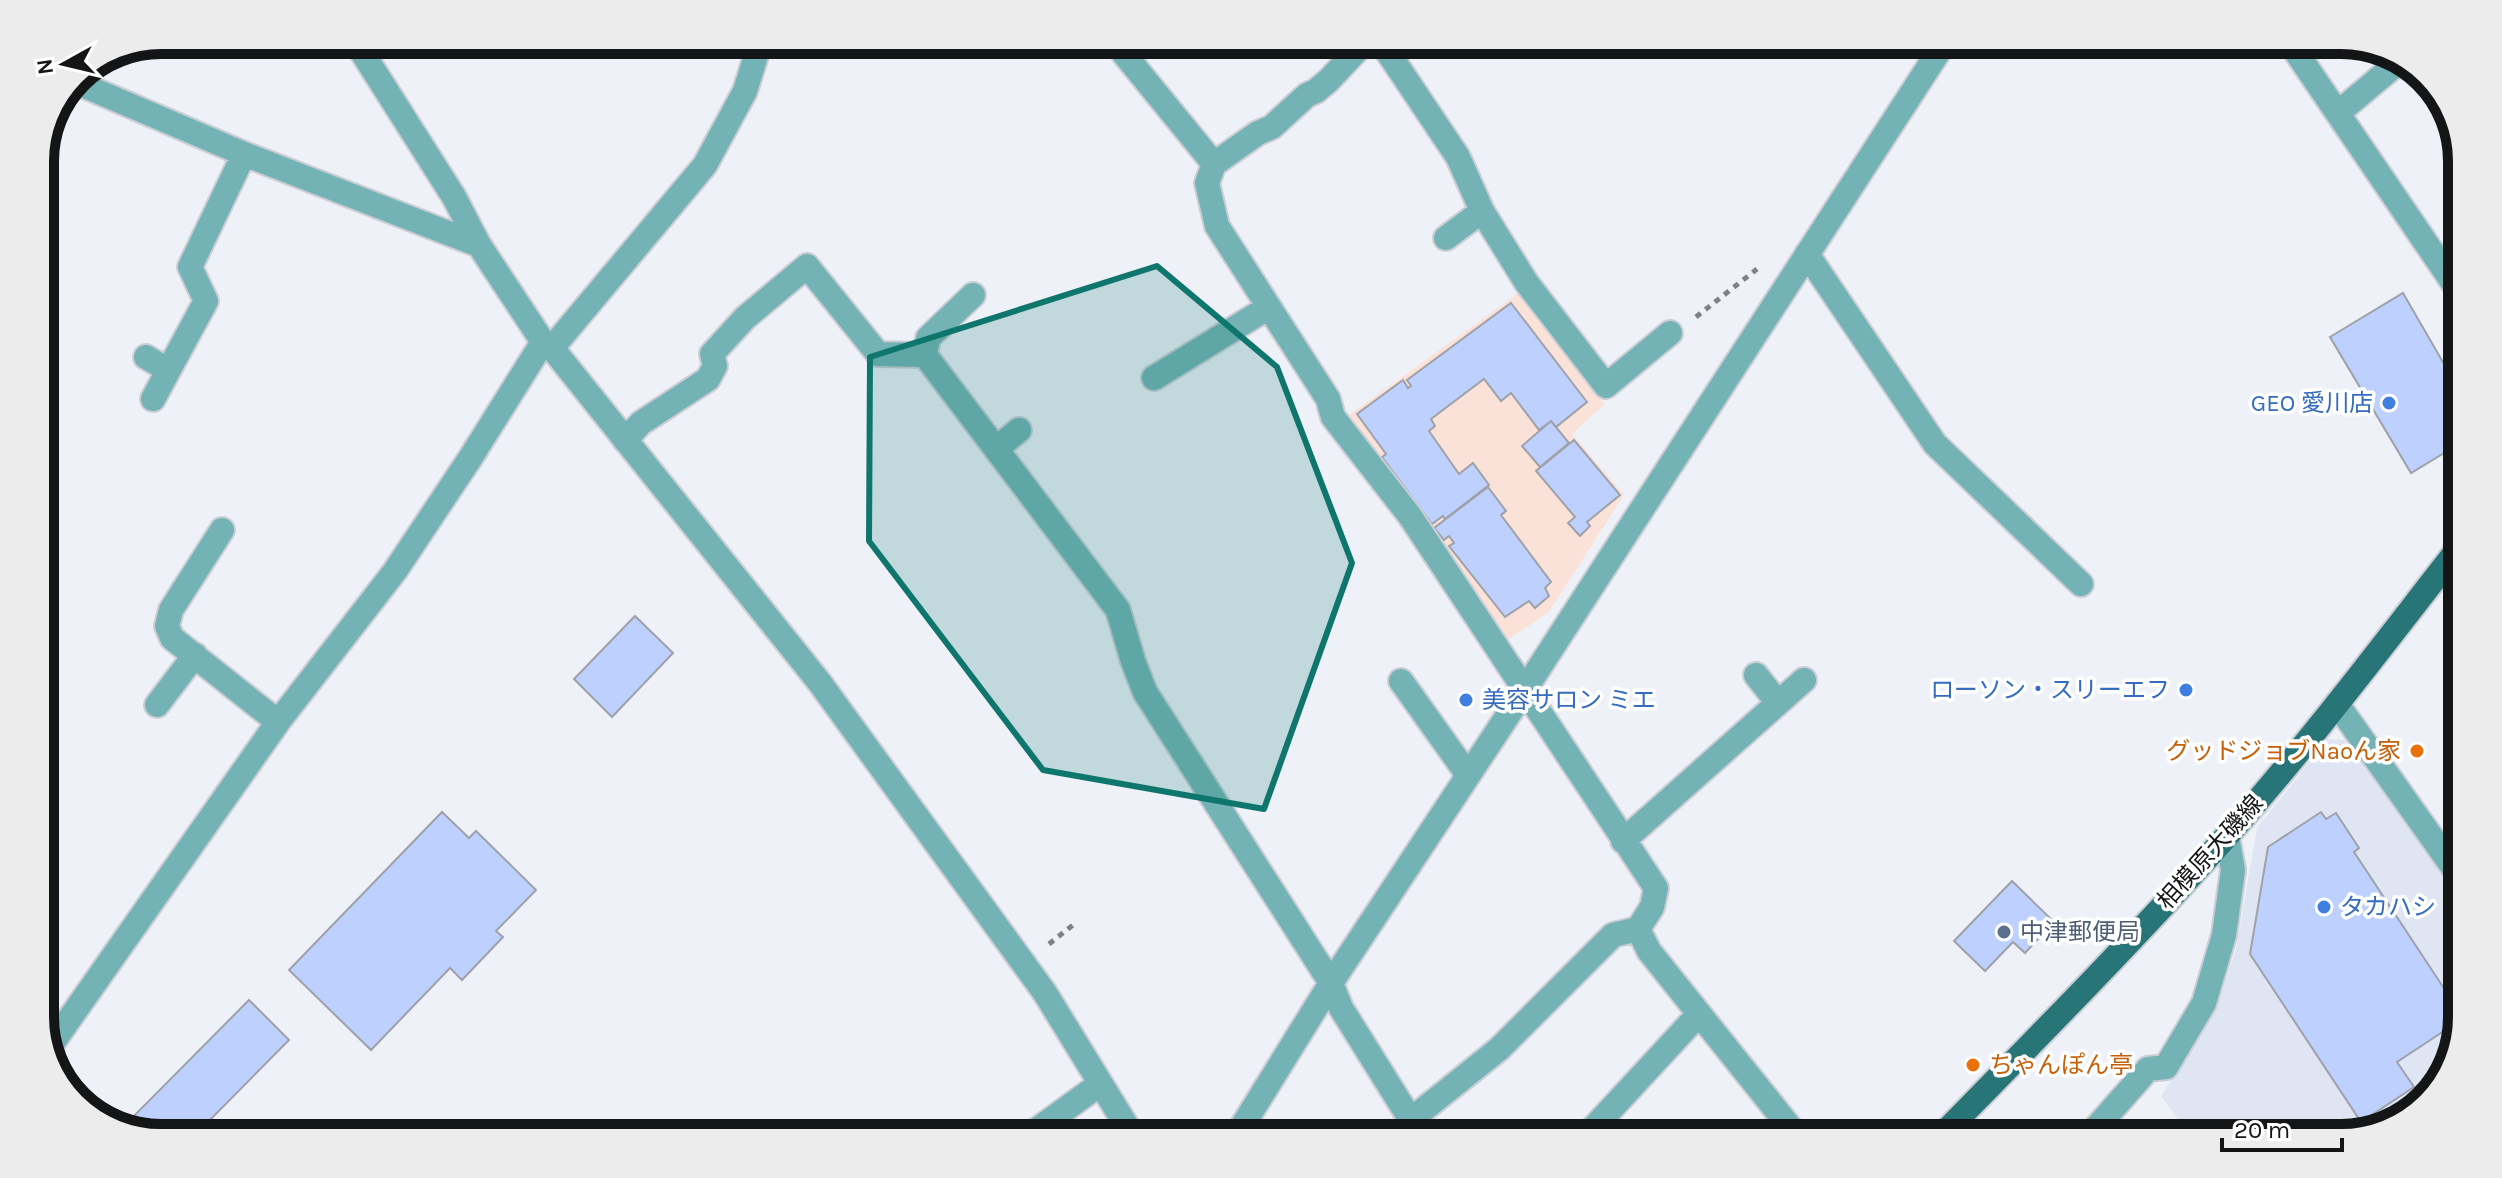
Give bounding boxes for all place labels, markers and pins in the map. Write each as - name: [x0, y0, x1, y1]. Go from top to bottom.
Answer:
- place label: GEO 愛川店: [2251, 389, 2373, 417]
- marker: GEO 愛川店: [2380, 394, 2398, 412]
- place label: ローソン・スリーエフ: [1930, 676, 2170, 704]
- marker: ローソン・スリーエフ: [2177, 681, 2195, 699]
- place label: 美容サロン ミエ: [1482, 686, 1656, 714]
- marker: 美容サロン ミエ: [1457, 691, 1475, 709]
- place label: グッドジョブNaoん家: [2166, 737, 2401, 765]
- marker: グッドジョブNaoん家: [2408, 742, 2426, 760]
- place label: タカハシ: [2340, 893, 2436, 921]
- marker: タカハシ: [2315, 898, 2333, 916]
- place label: 中津郵便局: [2020, 918, 2140, 946]
- marker: 中津郵便局: [1995, 923, 2013, 941]
- place label: ちゃんぽん亭: [1989, 1051, 2133, 1079]
- marker: ちゃんぽん亭: [1964, 1056, 1982, 1074]

